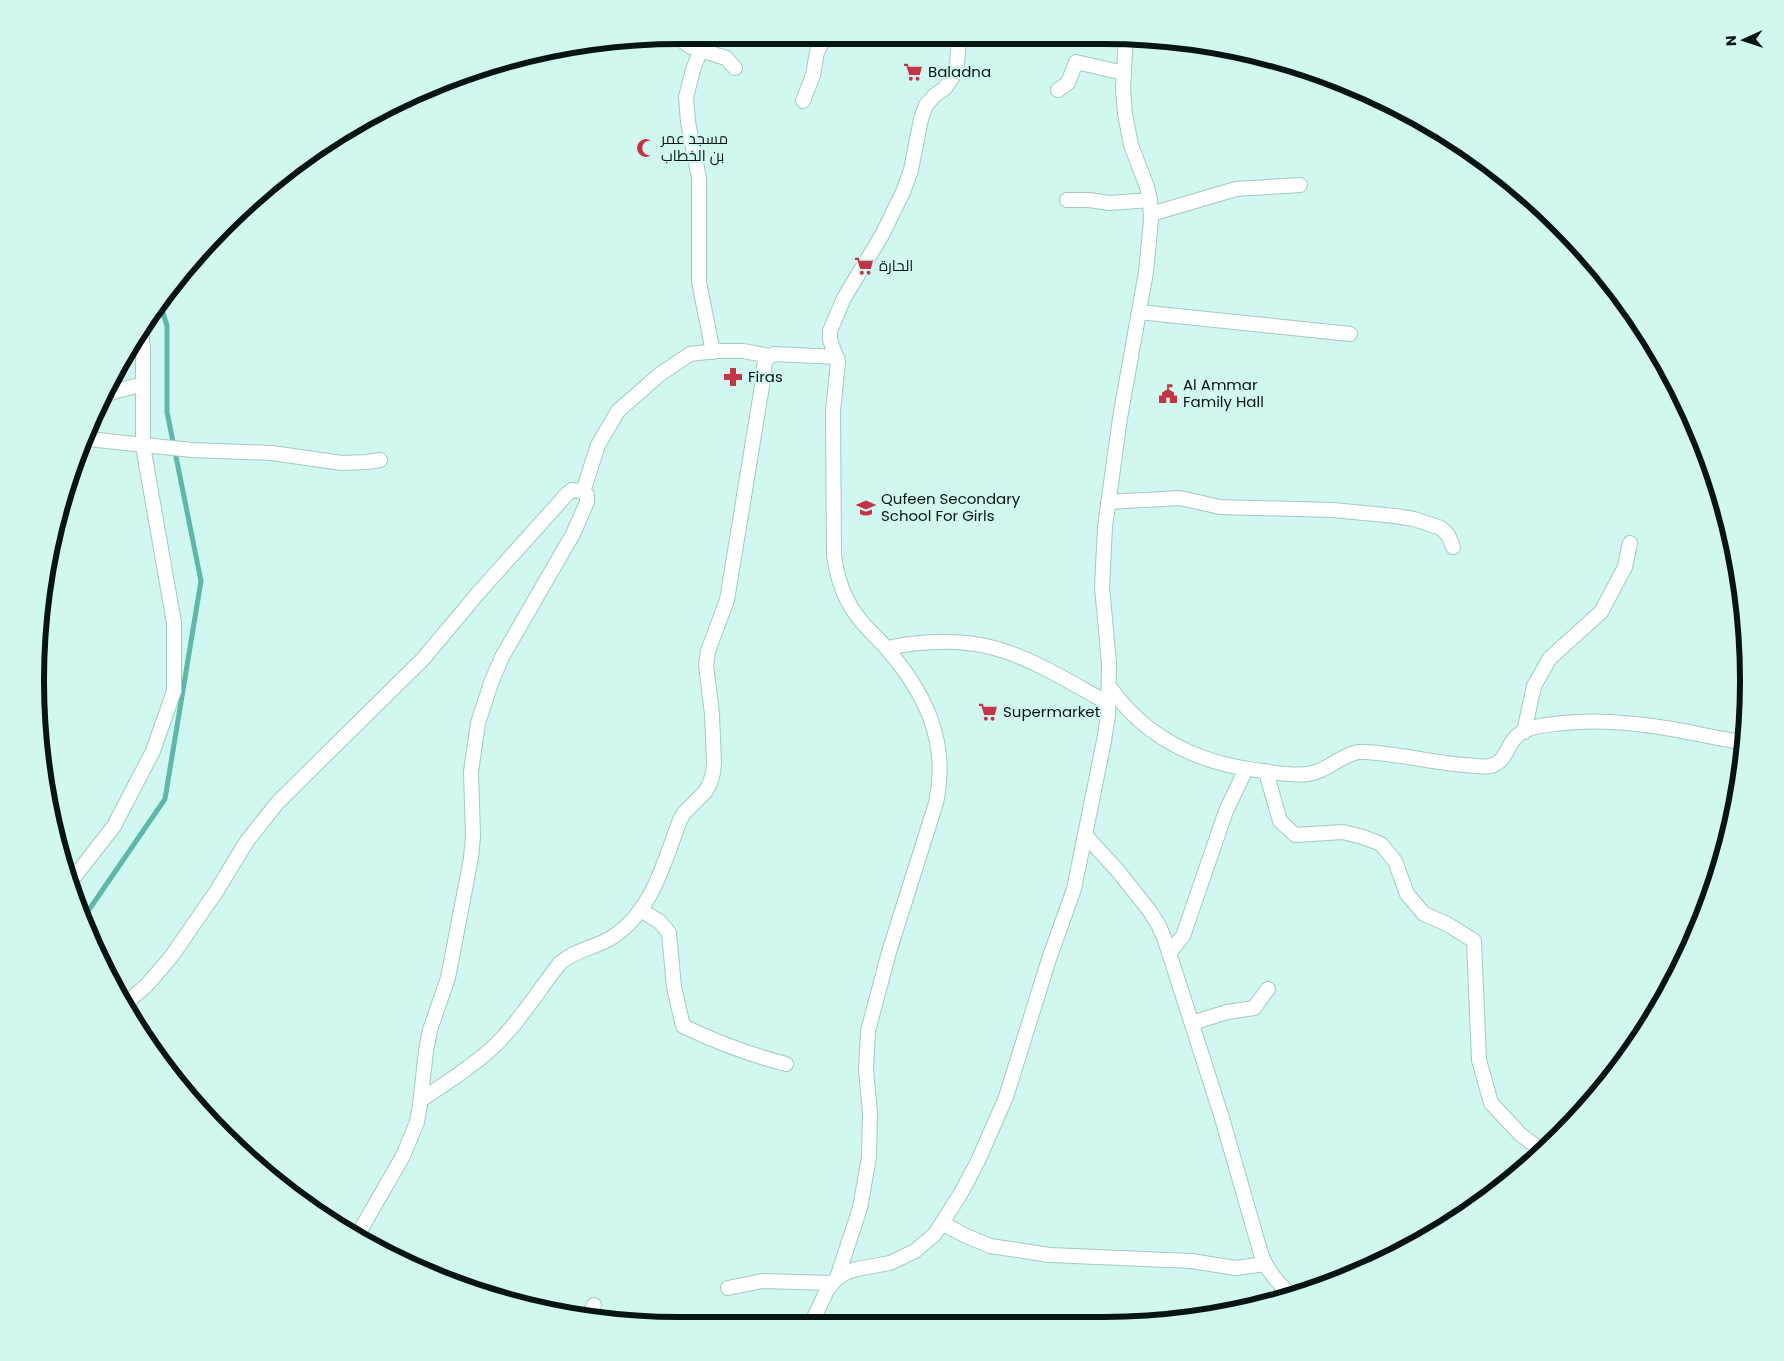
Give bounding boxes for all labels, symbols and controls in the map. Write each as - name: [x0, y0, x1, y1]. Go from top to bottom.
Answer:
- north arrow: [1719, 15, 1769, 65]
- text: N: [1721, 35, 1741, 46]
- supermarket icon: Baladna: [902, 61, 924, 83]
- place label: Baladna: [928, 61, 991, 82]
- place label: مسجد عمر بن الخطاب: [660, 128, 728, 166]
- mosque icon: مسجد عمر بن الخطاب: [635, 137, 657, 159]
- supermarket icon: الحارة: [853, 255, 875, 277]
- place label: الحارة: [879, 255, 913, 276]
- pharmacy icon: Firas: [722, 366, 744, 388]
- place label: Firas: [748, 366, 783, 387]
- place label: Al Ammar Family Hall: [1183, 374, 1264, 412]
- public building icon: Al Ammar Family Hall: [1157, 383, 1179, 405]
- place label: Qufeen Secondary School For Girls: [881, 488, 1021, 526]
- school or university icon: Qufeen Secondary School For Girls: [855, 497, 877, 519]
- supermarket icon: Supermarket: [977, 701, 999, 723]
- place label: Supermarket: [1003, 701, 1100, 722]

